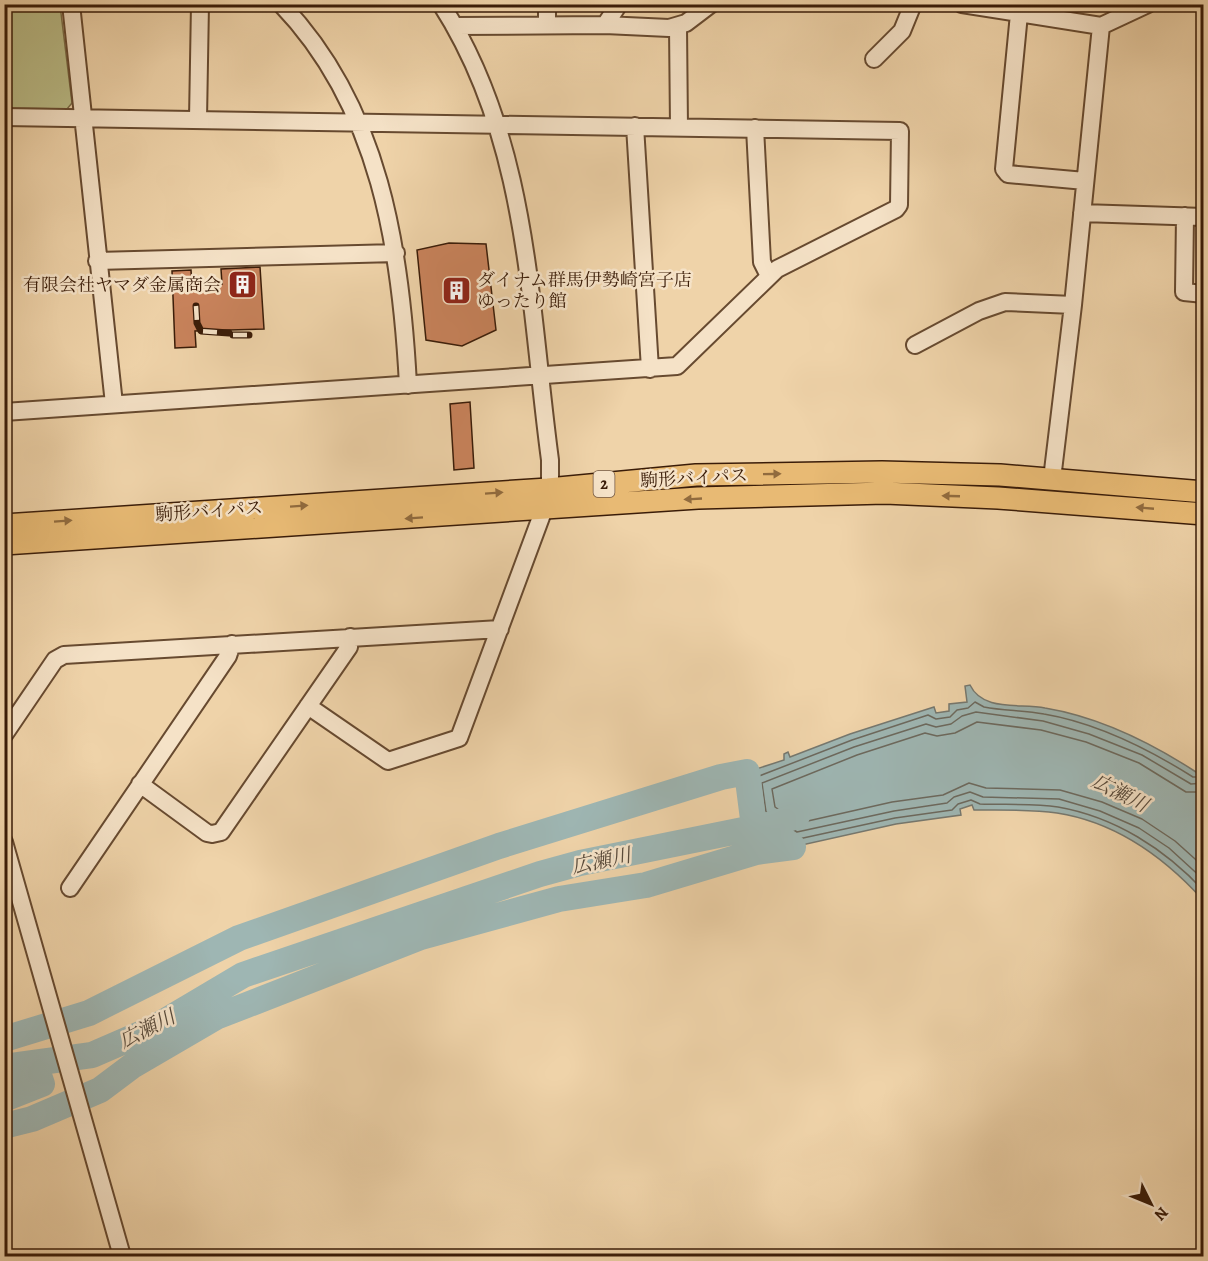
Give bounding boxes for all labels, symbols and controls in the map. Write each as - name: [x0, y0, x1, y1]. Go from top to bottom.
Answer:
- place label: ダイナム群馬伊勢崎宮子店 ゆったり館: [477, 268, 692, 313]
- building icon: 有限会社ヤマダ金属商会: [226, 269, 258, 301]
- place label: 有限会社ヤマダ金属商会: [23, 273, 221, 297]
- building icon: ダイナム群馬伊勢崎宮子店 ゆったり館: [440, 274, 472, 306]
- street label: 駒形バイパス: [640, 463, 748, 493]
- one-way arrow: [763, 469, 782, 479]
- road number: 2: [594, 471, 614, 497]
- one-way arrow: [484, 488, 503, 497]
- one-way arrow: [941, 491, 960, 500]
- one-way arrow: [683, 494, 702, 504]
- street label: 駒形バイパス: [154, 495, 264, 527]
- one-way arrow: [290, 501, 309, 510]
- one-way arrow: [1136, 504, 1155, 513]
- one-way arrow: [405, 513, 424, 522]
- one-way arrow: [53, 516, 72, 526]
- water label: 広瀬川: [1087, 767, 1155, 820]
- water label: 広瀬川: [569, 841, 635, 880]
- water label: 広瀬川: [114, 1002, 182, 1055]
- north arrow: [1121, 1174, 1181, 1234]
- text: N: [1149, 1202, 1173, 1226]

